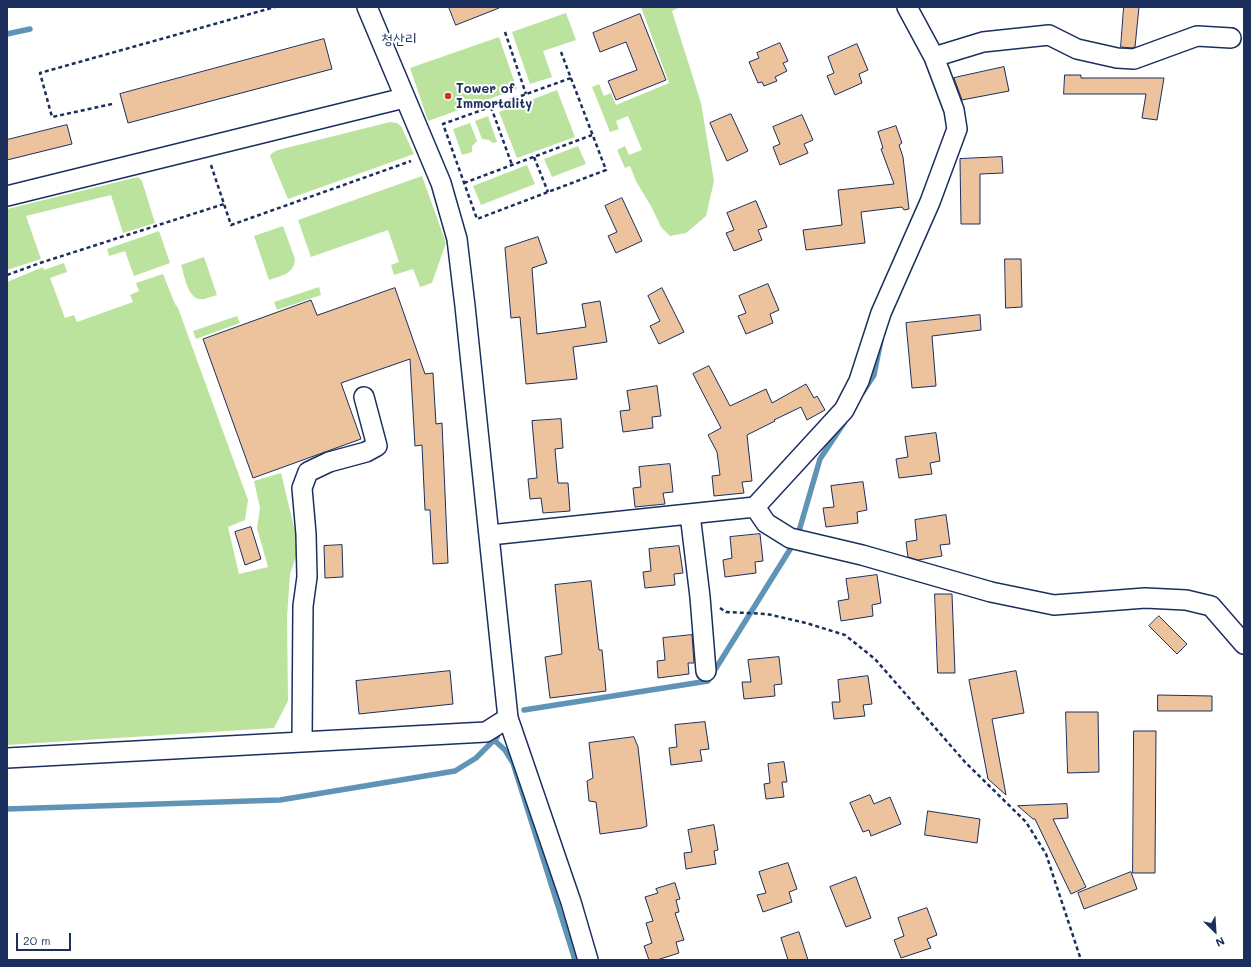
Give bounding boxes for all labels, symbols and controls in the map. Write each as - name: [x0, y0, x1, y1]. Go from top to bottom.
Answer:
- district label: 청산리: [381, 30, 417, 48]
- place label: Tower of Immortality: [456, 81, 532, 112]
- marker: Tower of Immortality: [443, 91, 453, 101]
- north arrow: [1195, 911, 1235, 951]
- scale bar: [18, 925, 73, 951]
- text: 20 m: [23, 932, 51, 948]
- text: N: [1213, 934, 1227, 951]

